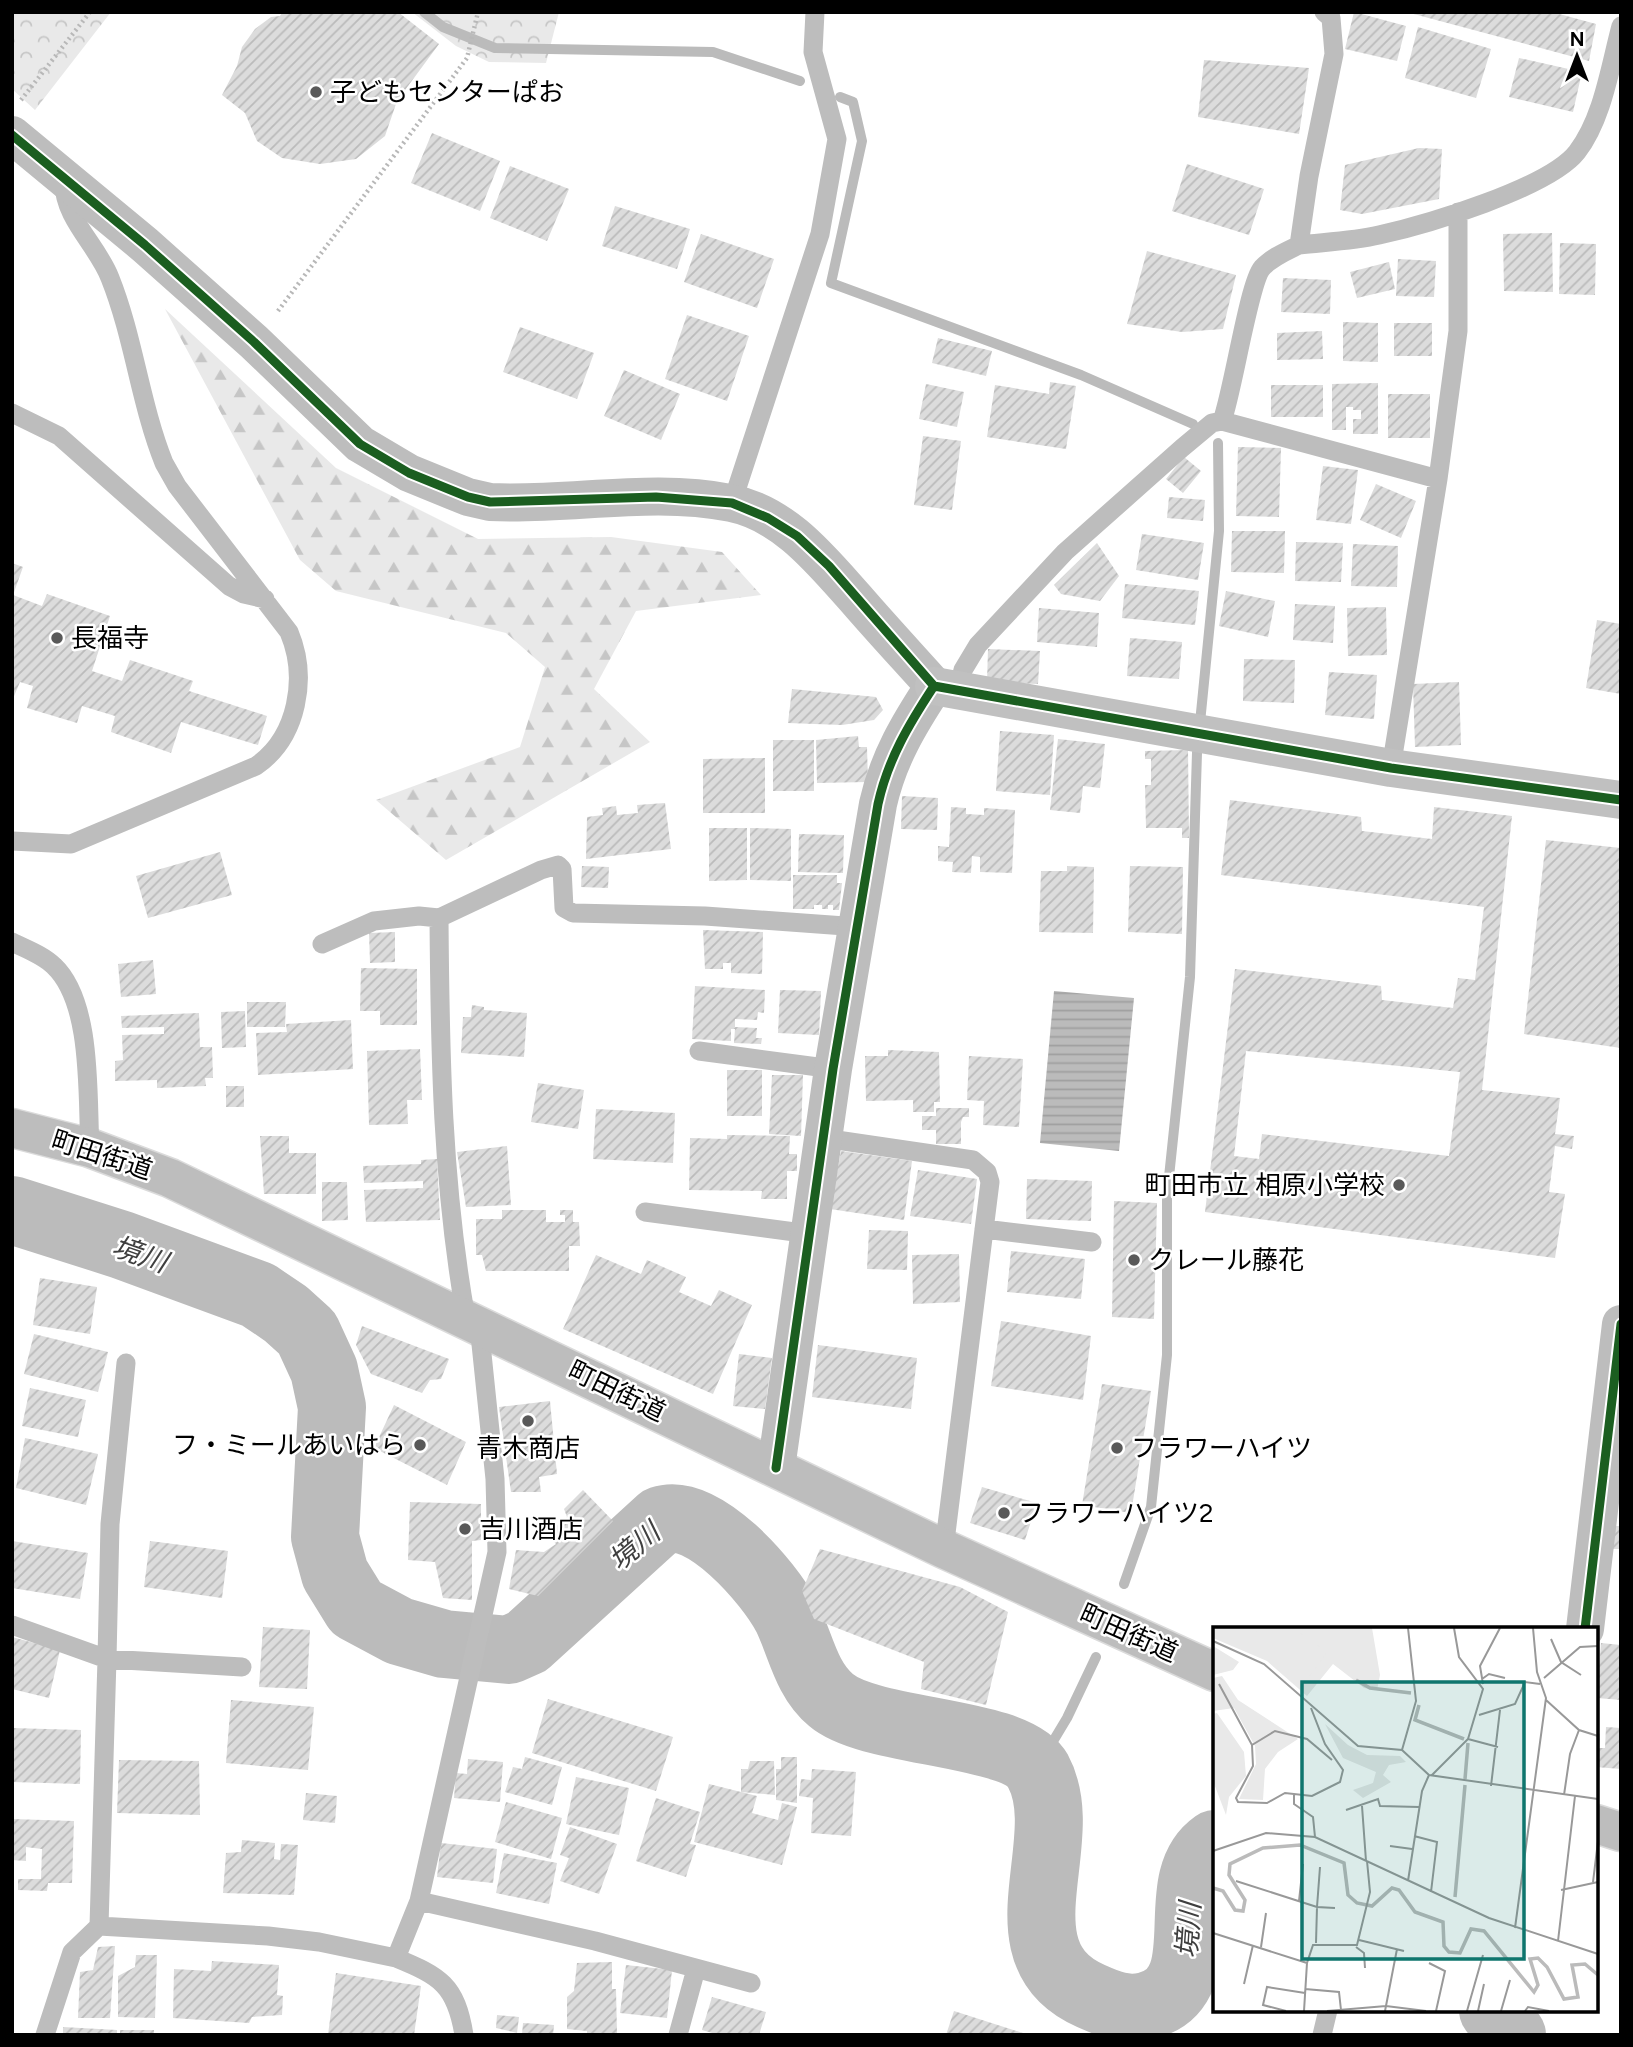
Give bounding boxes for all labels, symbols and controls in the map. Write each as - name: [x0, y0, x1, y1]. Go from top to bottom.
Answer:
- north arrow: [1542, 21, 1612, 91]
- text: N: [1570, 28, 1584, 51]
- place label: 子どもセンターぱお: [330, 76, 564, 108]
- marker: 子どもセンターぱお: [308, 84, 324, 100]
- place label: 長福寺: [71, 622, 149, 654]
- marker: 長福寺: [49, 630, 65, 646]
- street label: 町田街道: [48, 1124, 156, 1186]
- place label: 町田市立 相原小学校: [1145, 1169, 1385, 1201]
- marker: 町田市立 相原小学校: [1391, 1177, 1407, 1193]
- water label: 境川: [108, 1229, 175, 1280]
- place label: クレール藤花: [1148, 1244, 1304, 1276]
- marker: クレール藤花: [1126, 1252, 1142, 1268]
- street label: 町田街道: [563, 1354, 671, 1428]
- marker: 青木商店: [520, 1413, 536, 1429]
- place label: フ・ミールあいはら: [172, 1429, 406, 1461]
- place label: 青木商店: [476, 1432, 580, 1464]
- place label: フラワーハイツ: [1131, 1432, 1312, 1464]
- marker: フ・ミールあいはら: [412, 1437, 428, 1453]
- marker: フラワーハイツ: [1109, 1440, 1125, 1456]
- place label: フラワーハイツ2: [1018, 1497, 1214, 1529]
- marker: フラワーハイツ2: [996, 1505, 1012, 1521]
- place label: 吉川酒店: [479, 1513, 583, 1545]
- water label: 境川: [602, 1513, 669, 1577]
- marker: 吉川酒店: [457, 1521, 473, 1537]
- street label: 町田街道: [1075, 1597, 1183, 1669]
- inset map: [1213, 1627, 1598, 2012]
- water label: 境川: [1169, 1898, 1207, 1959]

